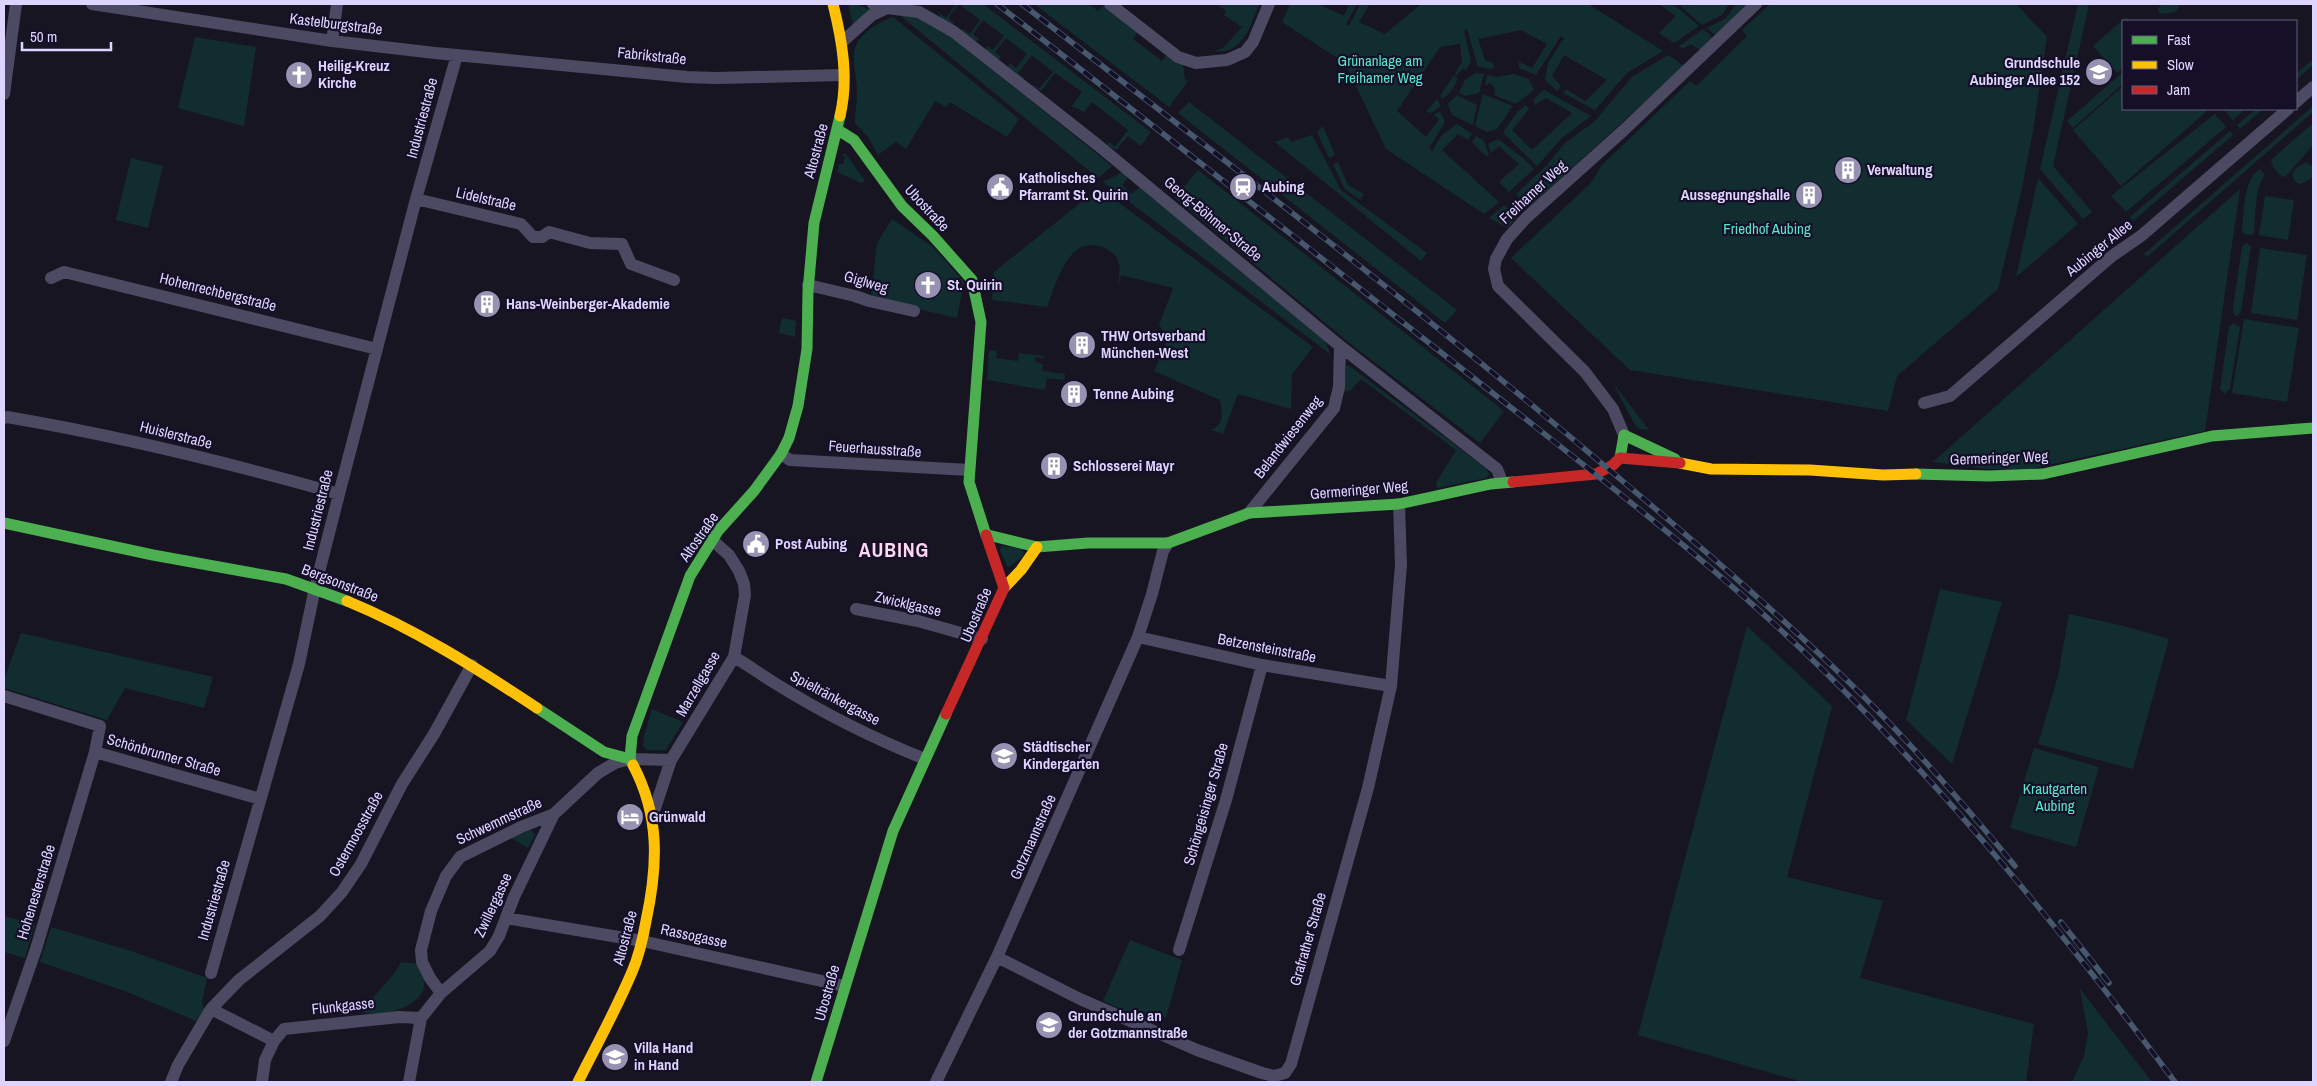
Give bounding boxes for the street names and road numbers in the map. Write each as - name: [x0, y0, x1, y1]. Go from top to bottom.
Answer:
- street label: Kastelburgstraße: [288, 7, 384, 40]
- street label: Fabrikstraße: [617, 41, 688, 70]
- street label: Industriestraße: [401, 75, 442, 161]
- street label: Altostraße: [798, 121, 833, 182]
- street label: Freihamer Weg: [1494, 155, 1571, 228]
- street label: Georg-Böhmer-Straße: [1160, 171, 1267, 266]
- street label: Ubostraße: [900, 180, 955, 236]
- street label: Lidelstraße: [454, 181, 519, 216]
- street label: Aubinger Allee: [2060, 214, 2137, 282]
- street label: Giglweg: [842, 265, 891, 298]
- street label: Hohenrechbergstraße: [158, 267, 279, 316]
- street label: Belandwiesenweg: [1249, 391, 1327, 482]
- street label: Huislerstraße: [138, 415, 215, 454]
- street label: Feuerhausstraße: [828, 435, 922, 462]
- street label: Germeringer Weg: [1950, 445, 2049, 470]
- street label: Industriestraße: [297, 467, 338, 553]
- street label: Germeringer Weg: [1309, 475, 1409, 504]
- street label: Altostraße: [673, 508, 723, 567]
- street label: Bergsonstraße: [299, 558, 382, 607]
- street label: Ubostraße: [955, 584, 996, 645]
- street label: Zwicklgasse: [873, 586, 944, 621]
- street label: Betzensteinstraße: [1216, 628, 1318, 667]
- street label: Marzellgasse: [670, 647, 725, 720]
- street label: Spieltränkergasse: [787, 665, 884, 730]
- street label: Schönbrunner Straße: [105, 728, 224, 781]
- street label: Schöngeisinger Straße: [1178, 740, 1233, 868]
- street label: Ostermoosstraße: [323, 787, 388, 880]
- street label: Schwemmstraße: [453, 791, 545, 850]
- street label: Gotzmannstraße: [1004, 791, 1061, 883]
- street label: Hohenesterstraße: [11, 842, 60, 942]
- street label: Industriestraße: [192, 857, 235, 943]
- street label: Zwillergasse: [468, 869, 517, 941]
- street label: Grafrather Straße: [1284, 889, 1331, 988]
- street label: Altostraße: [607, 908, 642, 969]
- street label: Rassogasse: [659, 918, 730, 953]
- street label: Ubostraße: [809, 962, 845, 1023]
- street label: Flunkgasse: [311, 992, 375, 1019]

